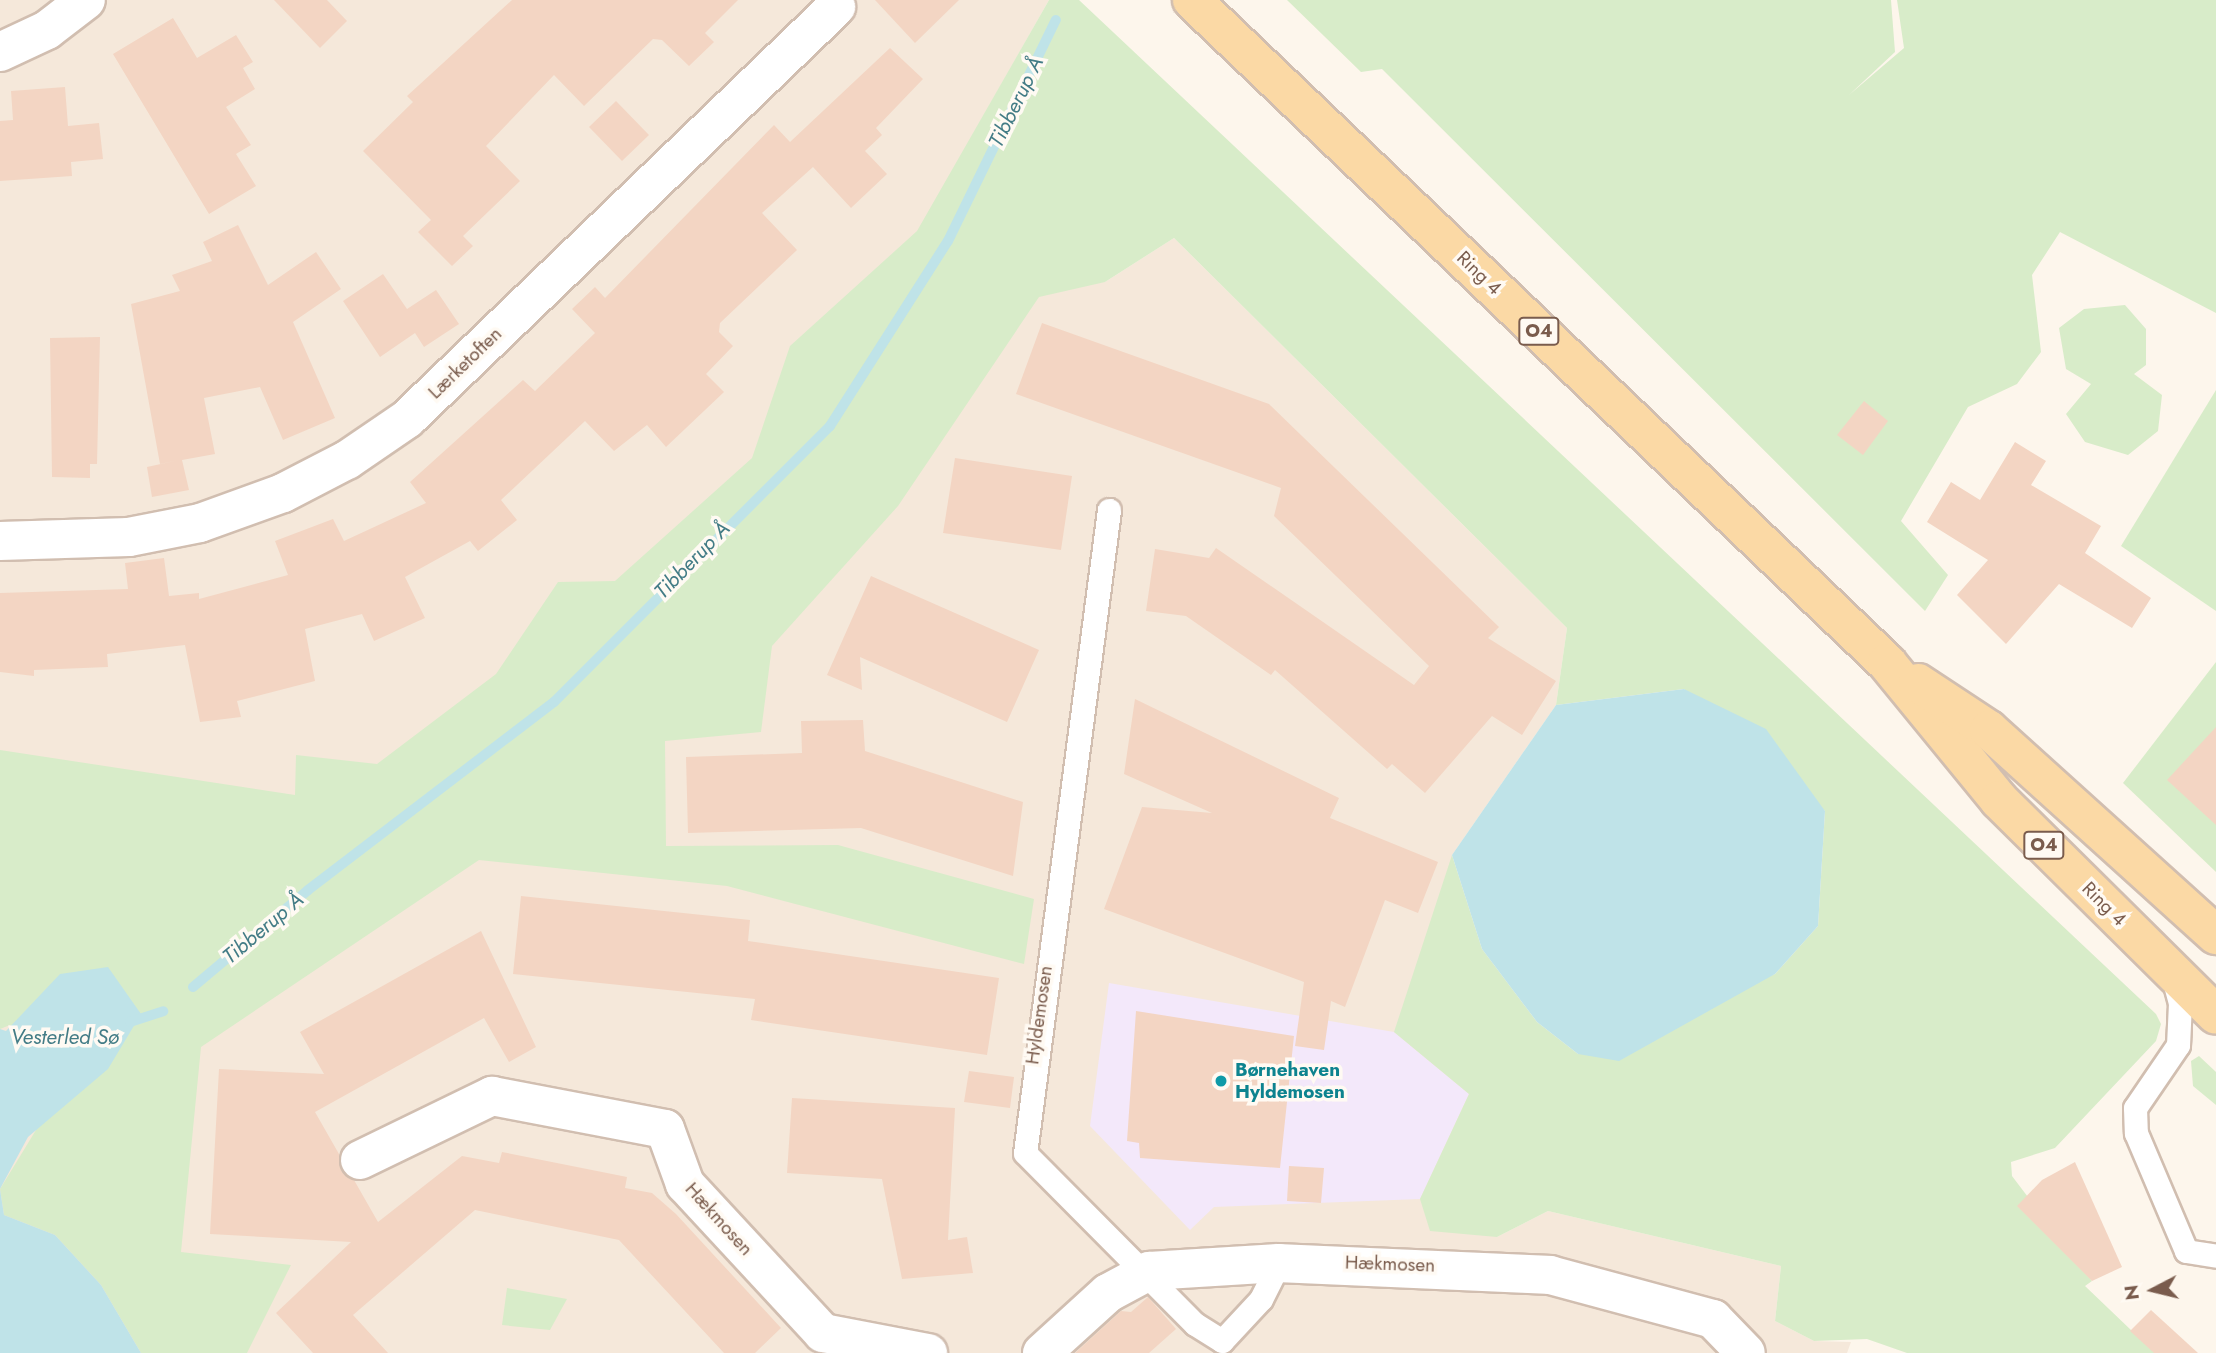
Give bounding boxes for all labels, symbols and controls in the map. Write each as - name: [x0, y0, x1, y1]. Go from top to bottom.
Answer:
- water label: Tibberup Å: [983, 53, 1049, 151]
- street label: Ring 4: [1452, 246, 1506, 300]
- road number: O4: [1518, 316, 1560, 346]
- street label: Lærketoften: [424, 322, 506, 404]
- water label: Tibberup Å: [649, 516, 735, 604]
- road number: O4: [2023, 830, 2065, 860]
- street label: Ring 4: [2077, 877, 2131, 931]
- water label: Tibberup Å: [218, 887, 308, 969]
- street label: Hyldemosen: [1021, 964, 1057, 1066]
- water label: Vesterled Sø: [11, 1024, 119, 1050]
- place label: Børnehaven Hyldemosen: [1235, 1059, 1345, 1103]
- marker: Børnehaven Hyldemosen: [1213, 1073, 1229, 1089]
- street label: Hækmosen: [680, 1178, 758, 1260]
- street label: Hækmosen: [1345, 1251, 1435, 1277]
- north arrow: [2118, 1255, 2188, 1325]
- text: N: [2117, 1283, 2146, 1302]

